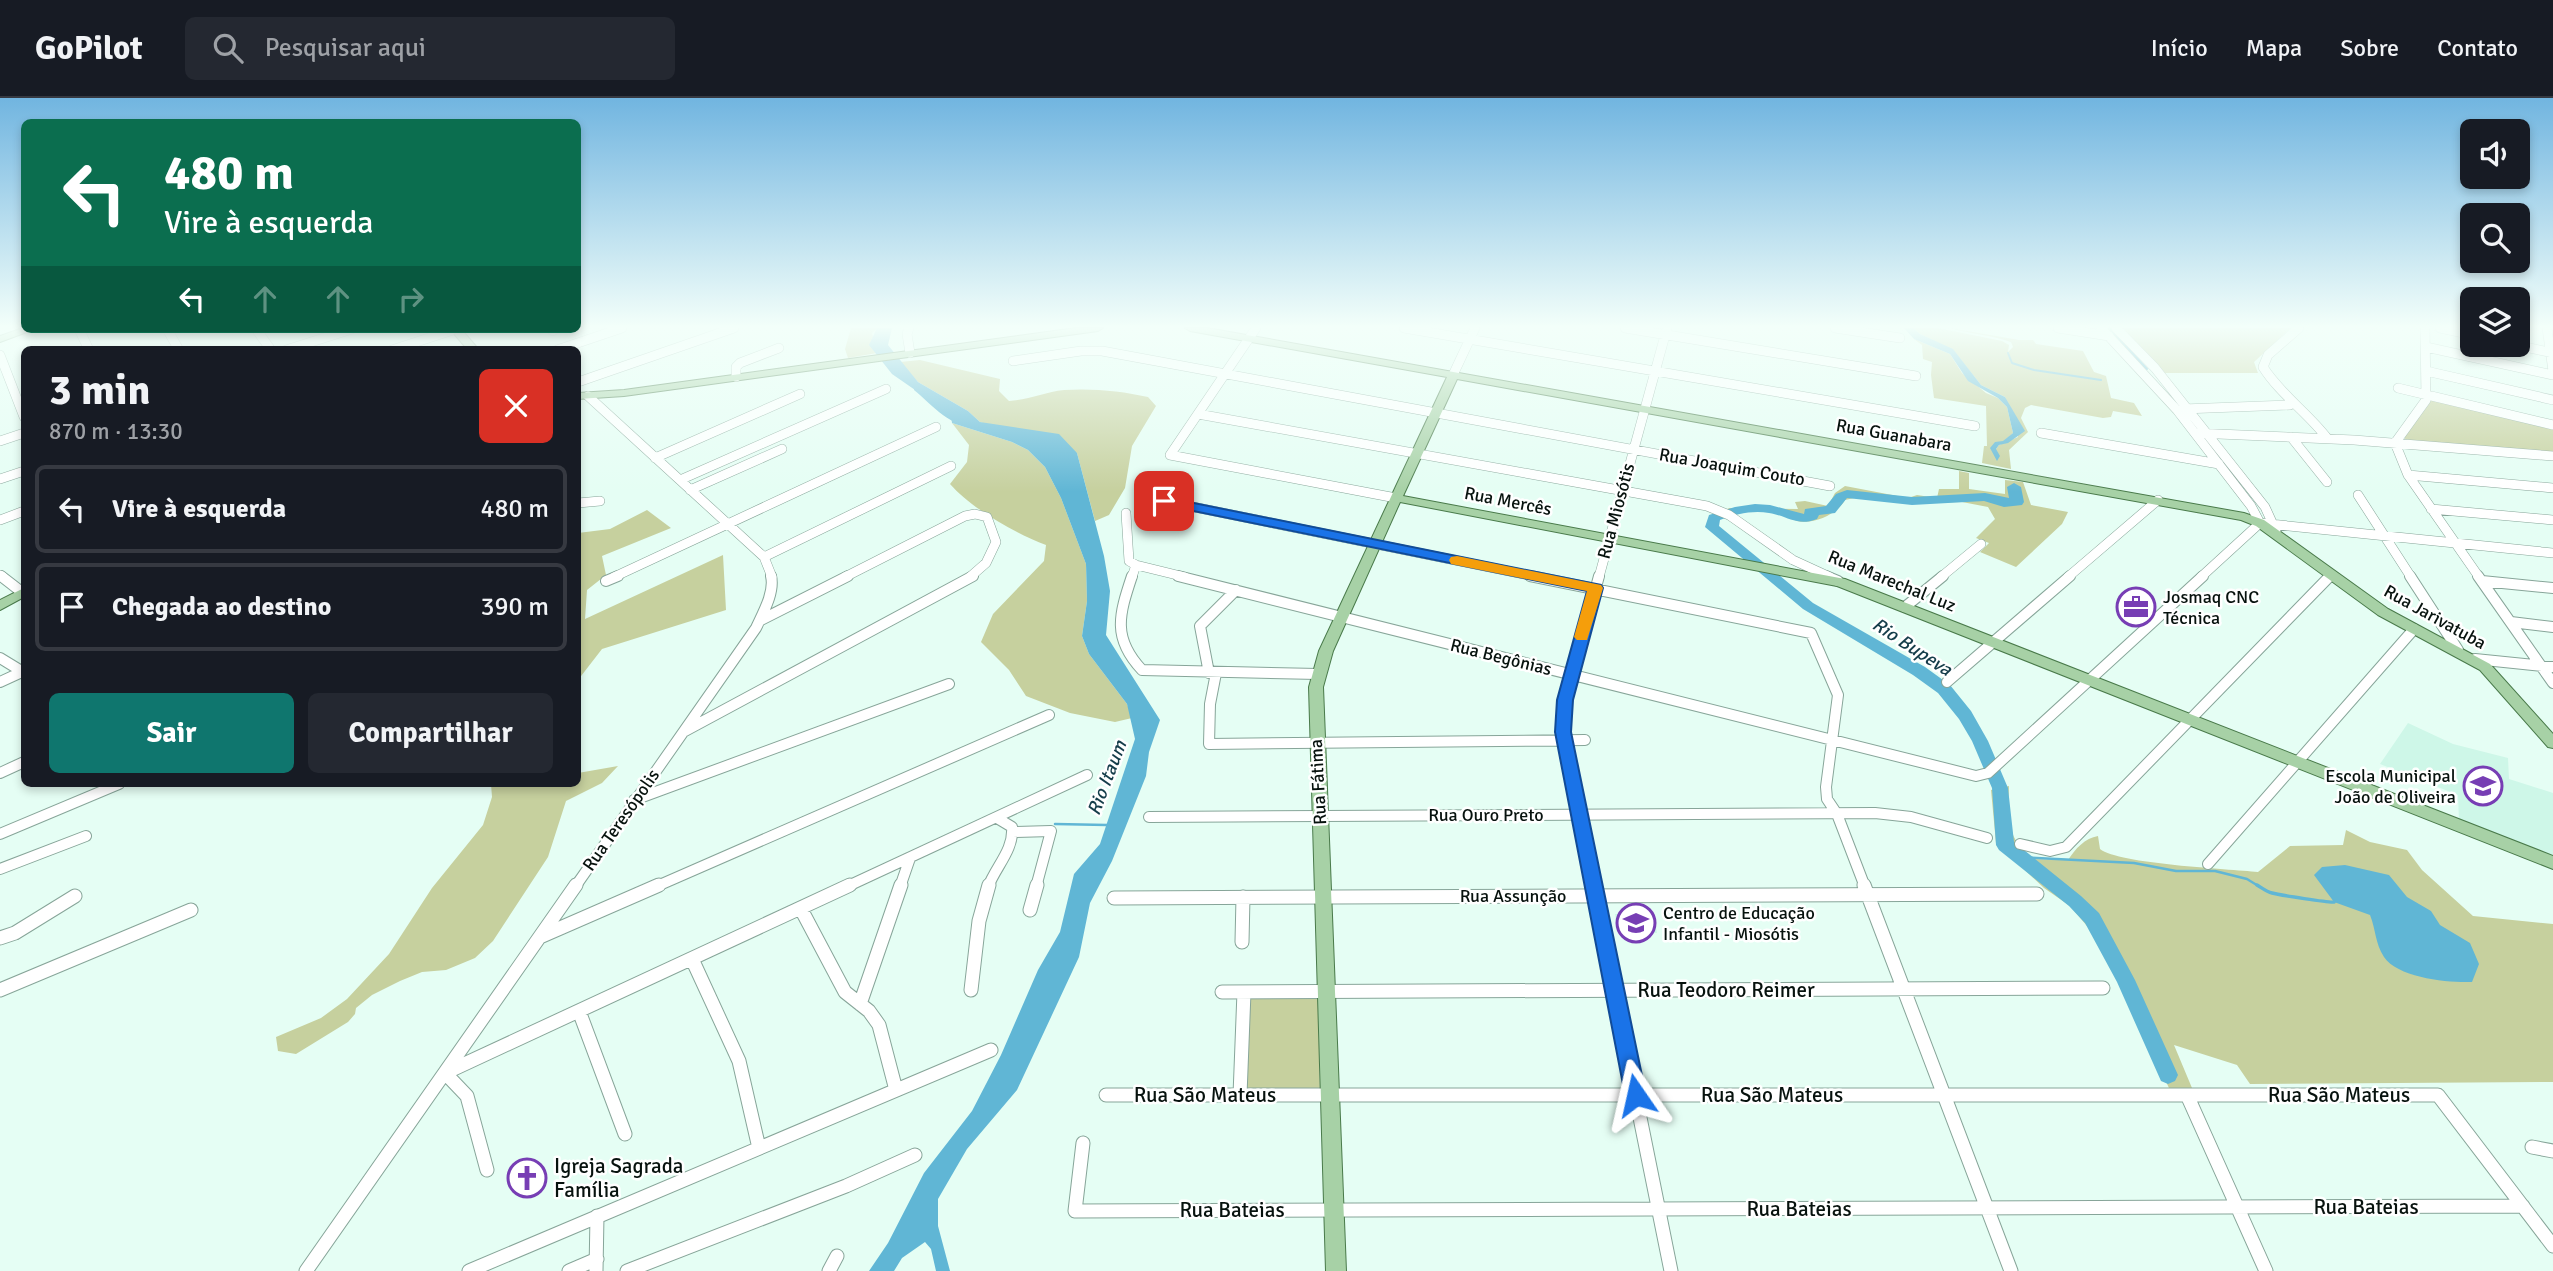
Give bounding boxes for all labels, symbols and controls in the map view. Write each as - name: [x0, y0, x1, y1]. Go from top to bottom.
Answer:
- search box: [185, 17, 675, 80]
- text: GoPilot: [35, 28, 143, 69]
- icon: search: [209, 29, 247, 67]
- text: Pesquisar aqui: [265, 32, 426, 64]
- text: Início: [2151, 33, 2208, 63]
- text: Mapa: [2246, 33, 2302, 63]
- text: Sobre: [2340, 33, 2399, 63]
- text: Contato: [2437, 33, 2518, 63]
- map controls: [2460, 119, 2530, 357]
- button: sound: [2460, 119, 2530, 189]
- text: 480 m: [164, 143, 294, 203]
- icon: left: [49, 147, 140, 238]
- text: Vire à esquerda: [164, 203, 374, 242]
- button: search: [2460, 203, 2530, 273]
- icon: left: [173, 280, 211, 318]
- icon: ahead: [246, 280, 284, 318]
- icon: ahead: [319, 280, 357, 318]
- icon: right: [392, 280, 430, 318]
- button: layers: [2460, 287, 2530, 357]
- text: 3 min: [49, 365, 150, 416]
- button: close: [479, 369, 553, 443]
- street label: Rua Guanabara: [1834, 414, 1954, 456]
- text: 870 m · 13:30: [49, 417, 183, 446]
- street label: Rua Joaquim Couto: [1657, 443, 1807, 491]
- street label: Rua Miosótis: [1593, 461, 1639, 561]
- pin: [1134, 471, 1194, 531]
- icon: arrive: [1145, 482, 1183, 520]
- street label: Rua Mercês: [1462, 482, 1554, 520]
- icon: left: [53, 490, 91, 528]
- text: Vire à esquerda: [112, 493, 286, 525]
- text: 480 m: [480, 493, 549, 525]
- street label: Rua Marechal Luz: [1825, 545, 1959, 617]
- street label: Rua Jarivatuba: [2380, 580, 2490, 654]
- office icon: Josmaq CNC Técnica: [2115, 586, 2157, 628]
- place label: Josmaq CNC Técnica: [2163, 586, 2259, 629]
- icon: arrive: [53, 588, 91, 626]
- text: Chegada ao destino: [112, 591, 331, 623]
- text: 390 m: [480, 591, 549, 623]
- water label: Rio Bupeva: [1868, 612, 1957, 682]
- street label: Rua Begônias: [1448, 634, 1554, 680]
- button: Sair: [49, 693, 294, 773]
- button: Compartilhar: [308, 693, 553, 773]
- water label: Rio Itaum: [1082, 736, 1132, 819]
- street label: Rua Fátima: [1305, 739, 1331, 825]
- street label: Rua Teresópolis: [578, 765, 664, 875]
- place label: Escola Municipal João de Oliveira: [2325, 765, 2456, 808]
- school or university icon: Escola Municipal João de Oliveira: [2462, 765, 2504, 807]
- street label: Rua Ouro Preto: [1428, 804, 1544, 826]
- street label: Rua Assunção: [1460, 885, 1566, 907]
- school or university icon: Centro de Educação Infantil - Miosótis: [1615, 902, 1657, 944]
- place label: Centro de Educação Infantil - Miosótis: [1663, 902, 1815, 945]
- street label: Rua Teodoro Reimer: [1637, 977, 1815, 1003]
- position arrow: [1599, 1058, 1673, 1132]
- street label: Rua São Mateus: [1134, 1082, 1276, 1108]
- street label: Rua São Mateus: [1701, 1082, 1843, 1108]
- street label: Rua São Mateus: [2268, 1082, 2410, 1108]
- place label: Igreja Sagrada Família: [554, 1153, 683, 1203]
- church icon: Igreja Sagrada Família: [506, 1157, 548, 1199]
- street label: Rua Bateias: [2313, 1194, 2419, 1220]
- street label: Rua Bateias: [1746, 1196, 1852, 1222]
- street label: Rua Bateias: [1179, 1197, 1285, 1223]

